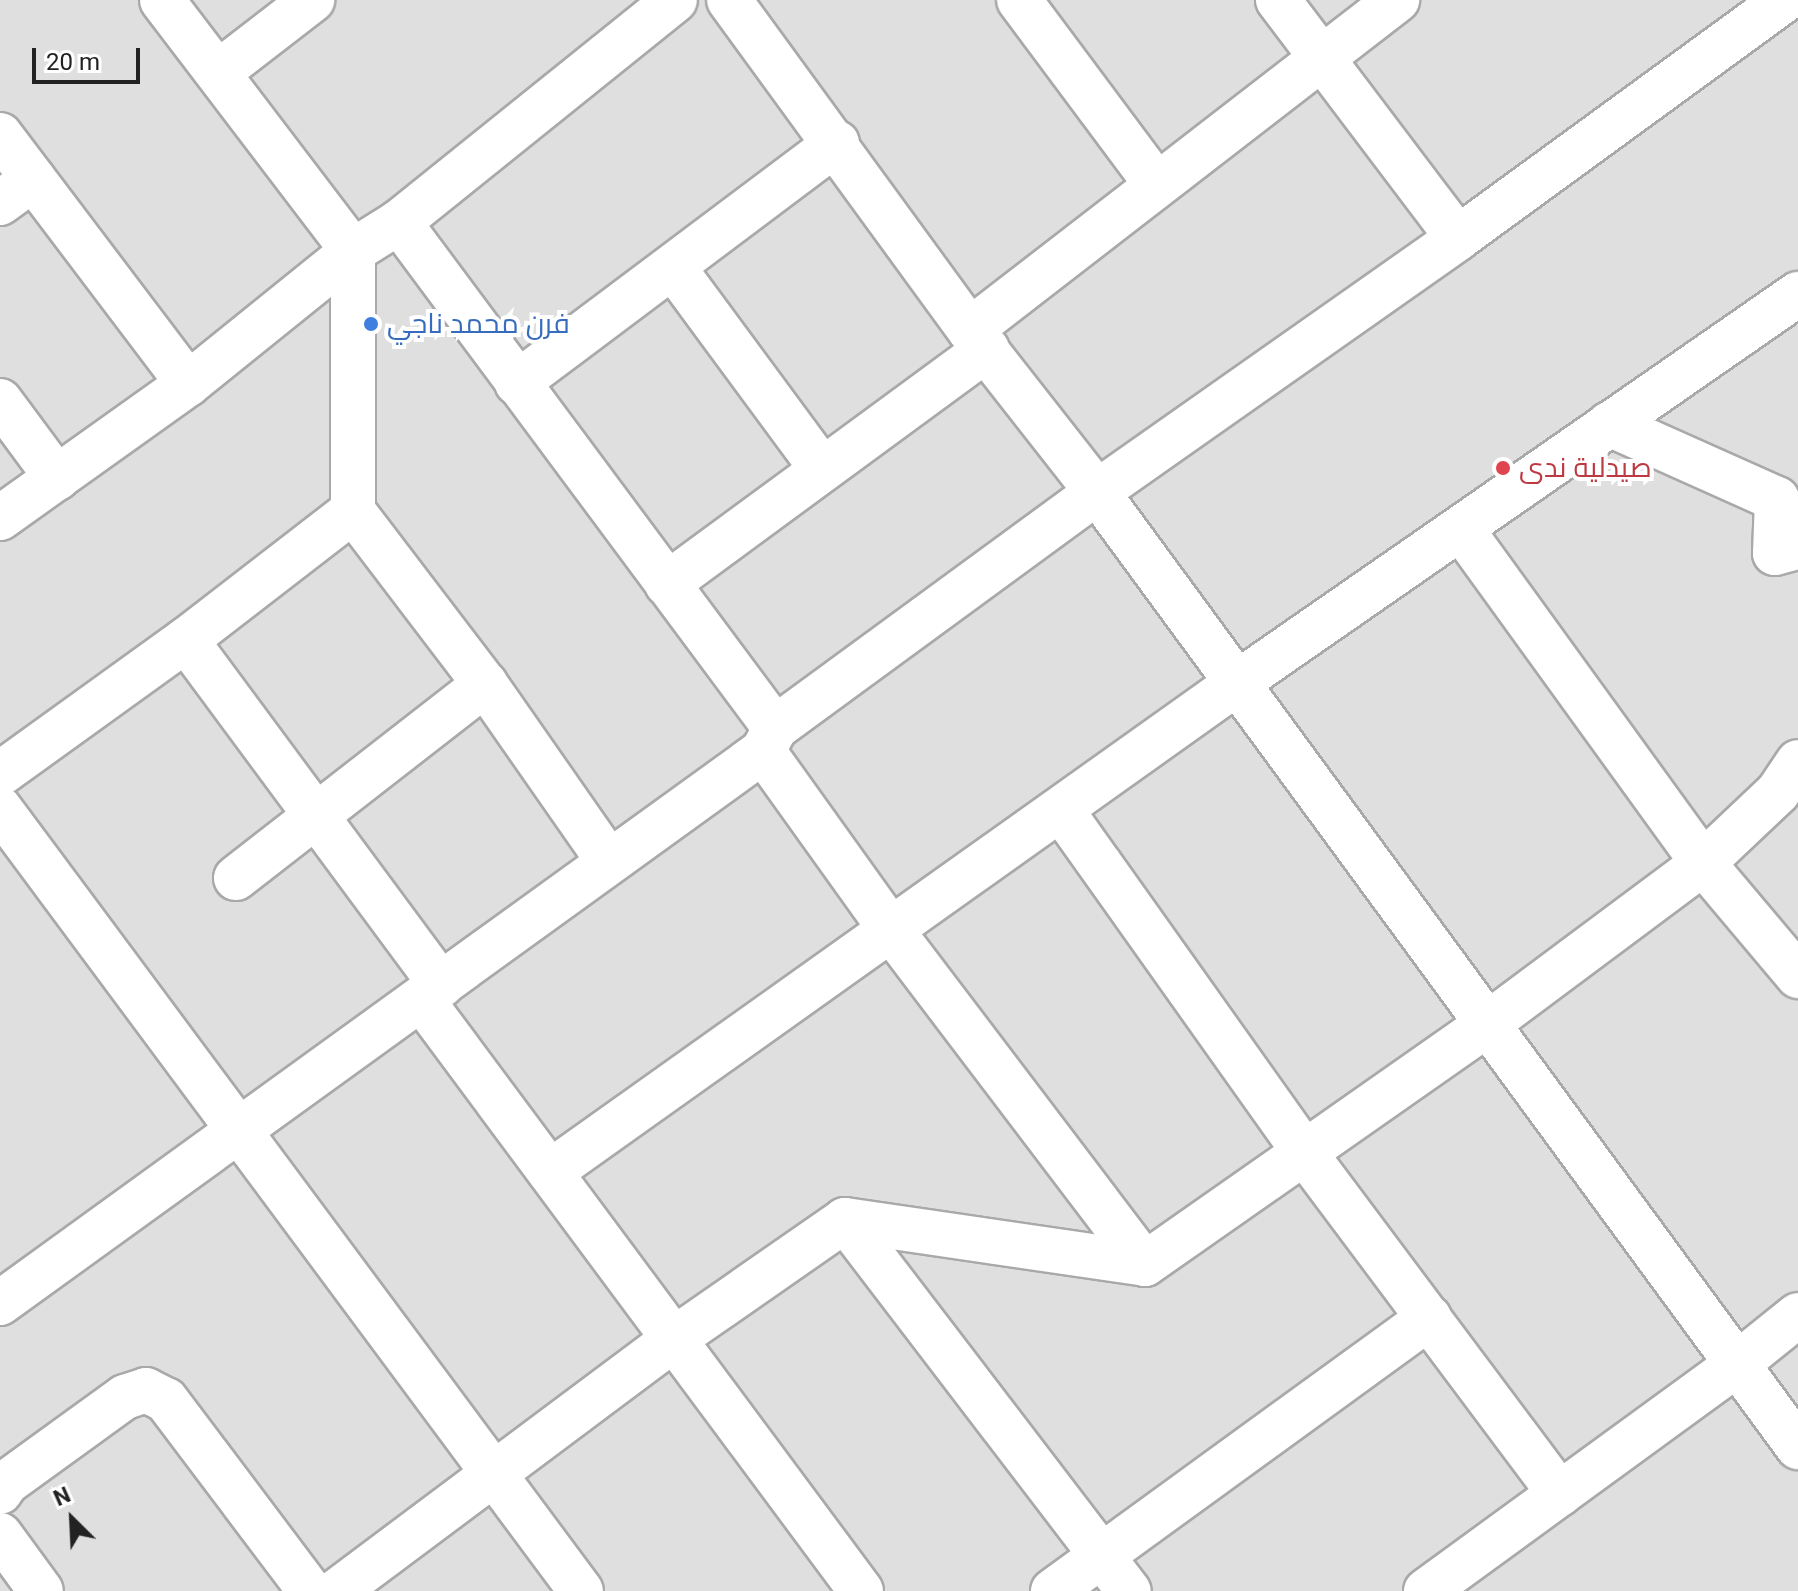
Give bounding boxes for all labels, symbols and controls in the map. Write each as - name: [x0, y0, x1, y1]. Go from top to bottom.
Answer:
- scale bar: [36, 32, 144, 82]
- text: 20 m: [46, 48, 100, 76]
- place label: فرن محمد ناجي: [387, 307, 570, 341]
- marker: فرن محمد ناجي: [362, 315, 380, 333]
- place label: صيدلية ندى: [1519, 451, 1652, 485]
- marker: صيدلية ندى: [1494, 459, 1512, 477]
- north arrow: [32, 1479, 112, 1559]
- text: N: [50, 1482, 74, 1511]

